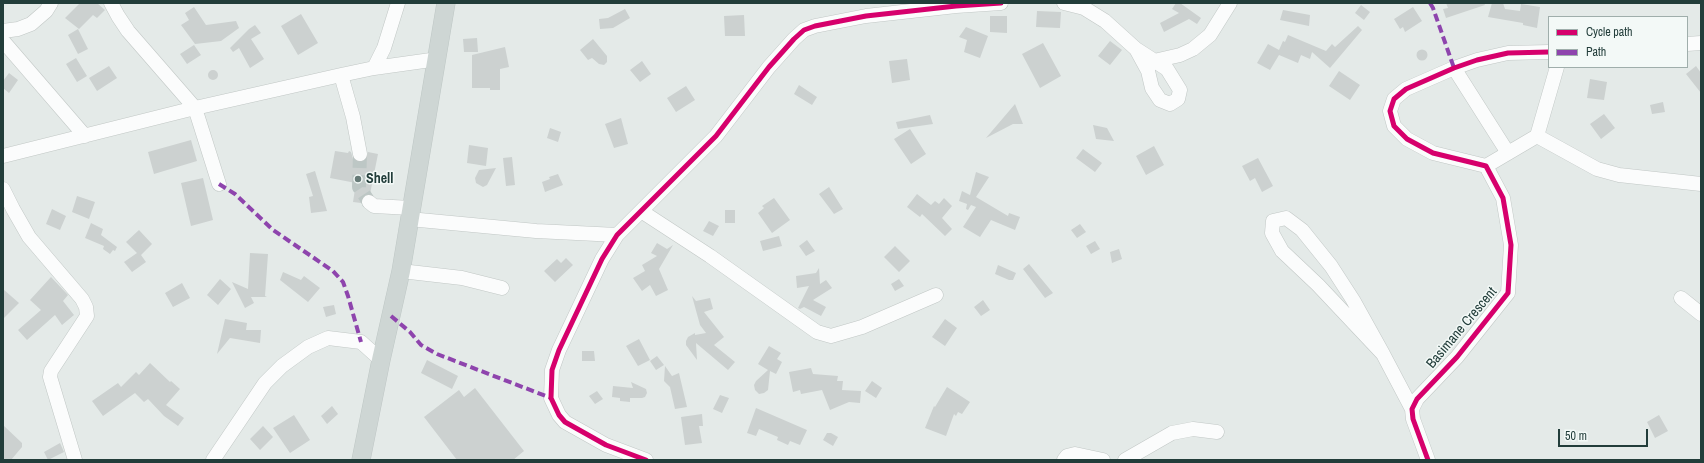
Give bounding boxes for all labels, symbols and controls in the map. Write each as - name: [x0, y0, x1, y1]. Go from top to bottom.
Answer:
- legend: [1548, 16, 1688, 68]
- text: Cycle path: [1586, 24, 1633, 40]
- text: Path: [1586, 44, 1606, 60]
- place label: Shell: [366, 171, 393, 187]
- marker: Shell: [353, 174, 363, 184]
- street label: Basimane Crescent: [1423, 284, 1501, 372]
- scale bar: [1560, 421, 1650, 447]
- text: 50 m: [1565, 428, 1587, 444]

